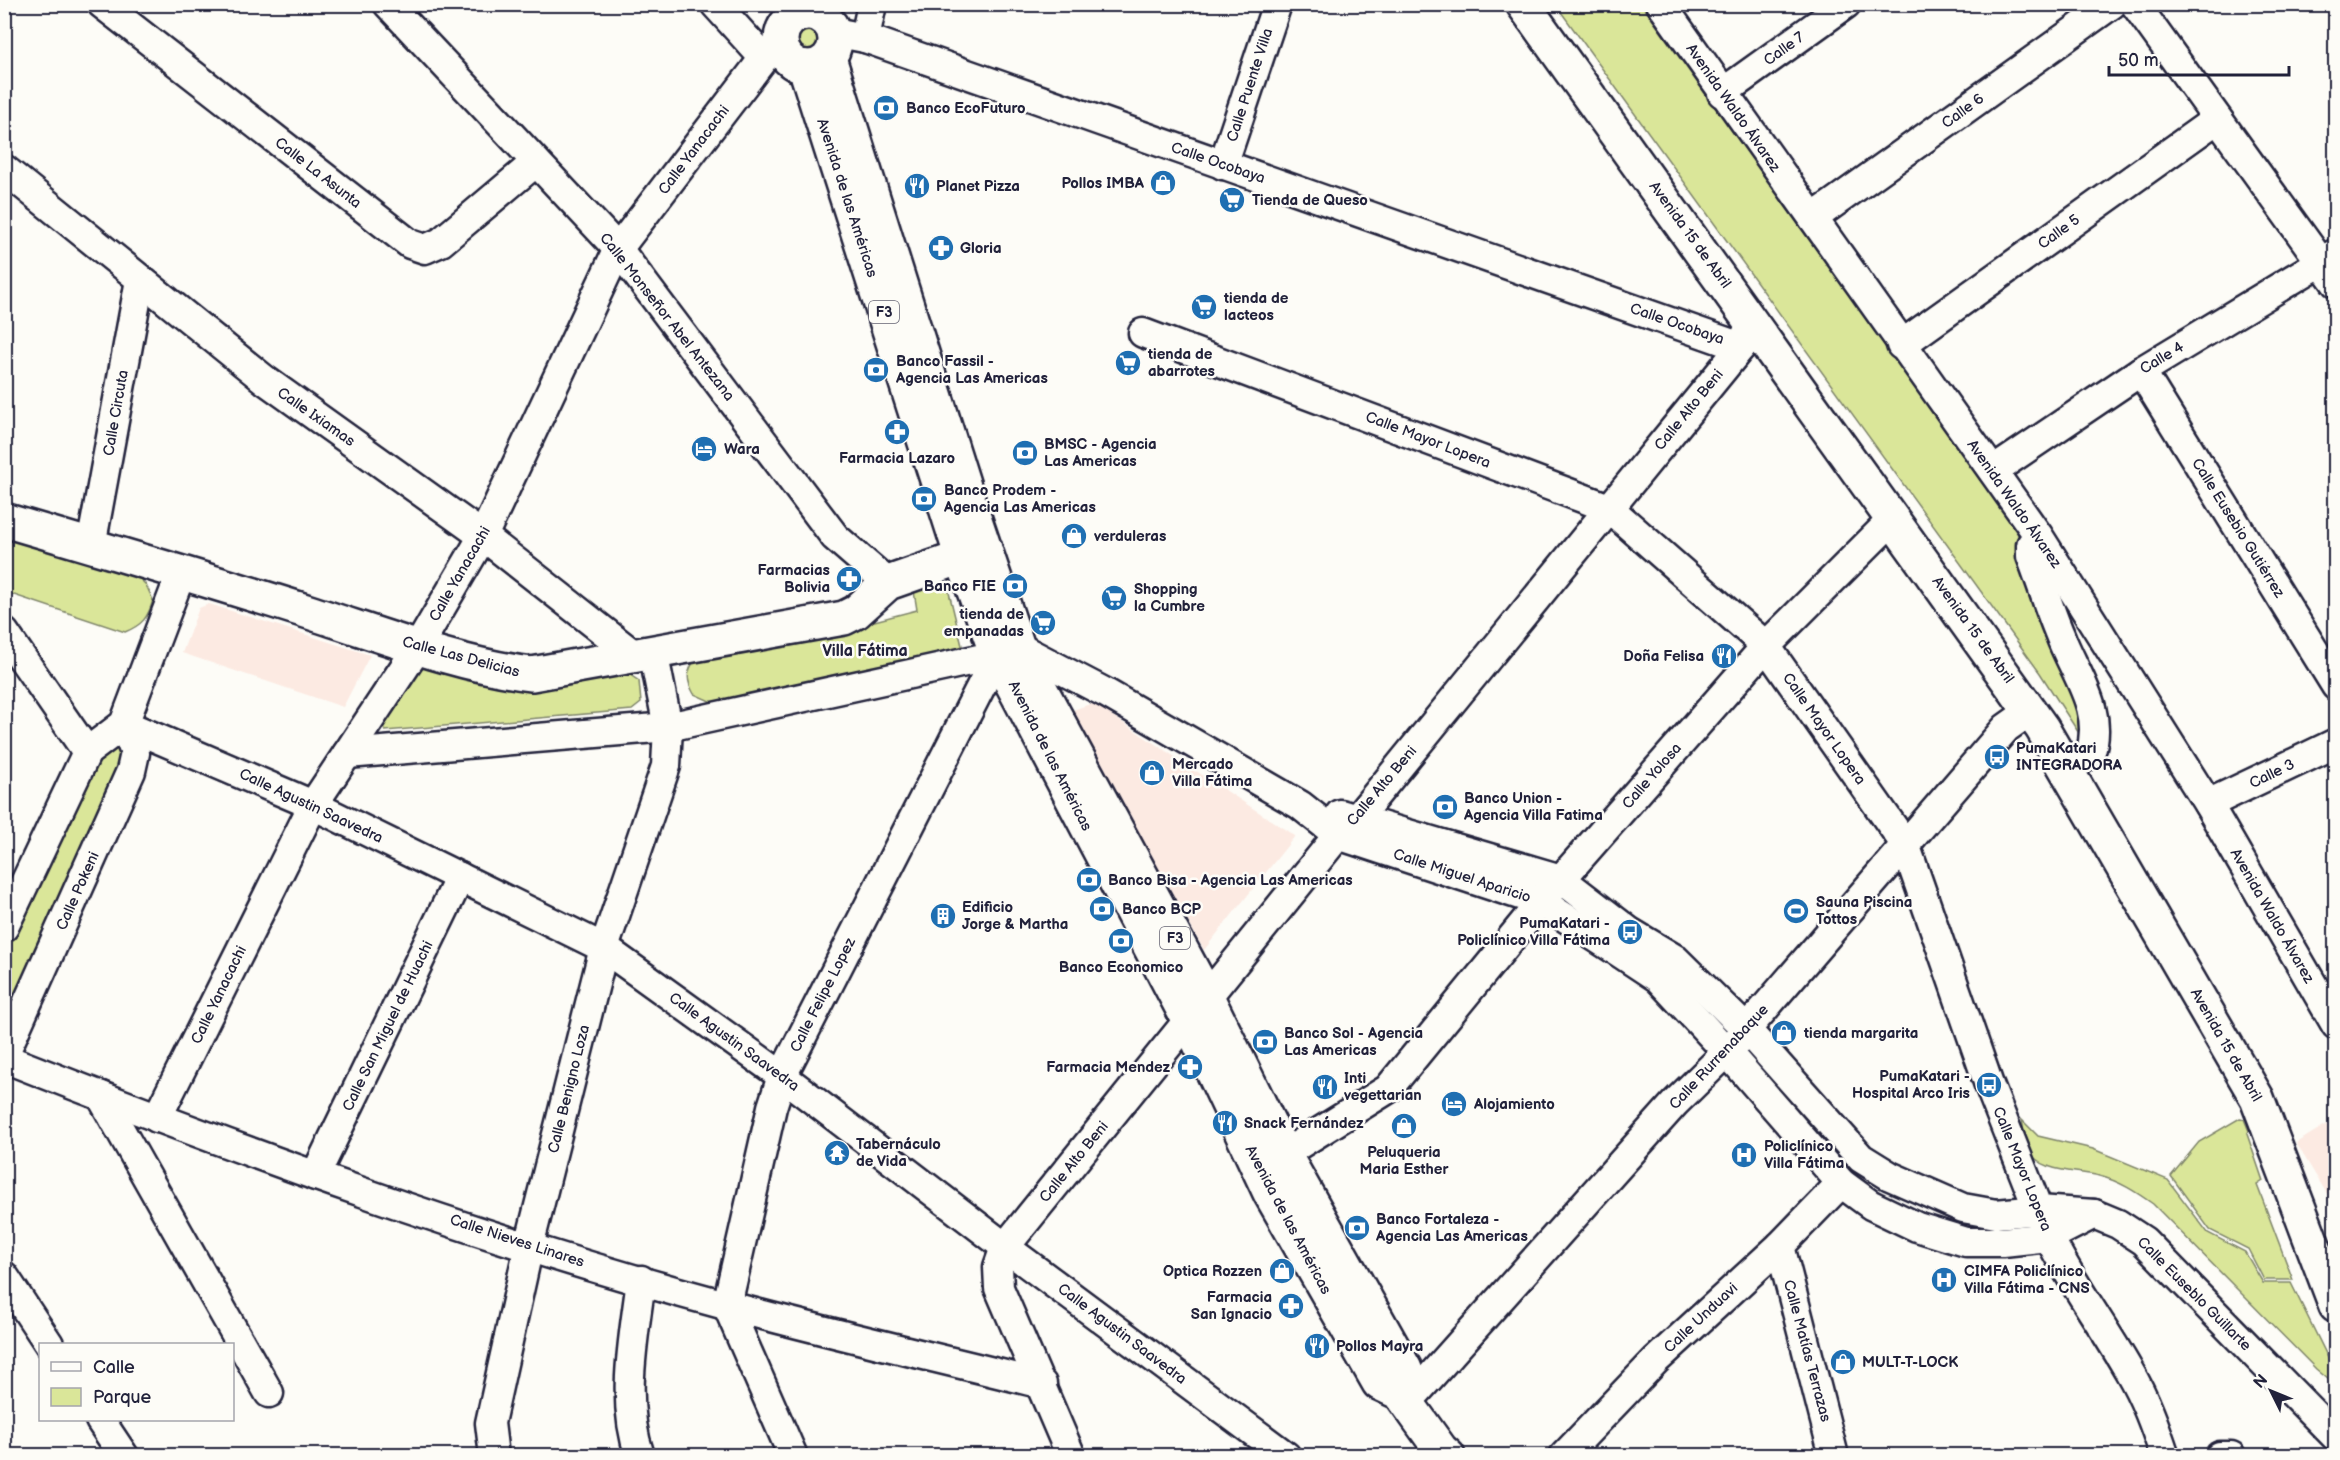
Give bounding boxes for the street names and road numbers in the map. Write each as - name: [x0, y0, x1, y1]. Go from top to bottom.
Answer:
- street label: Calle Puente Villa: [1223, 26, 1277, 144]
- street label: Calle 7: [1760, 28, 1809, 70]
- street label: Avenida Waldo Álvarez: [1682, 40, 1785, 176]
- street label: Calle 6: [1938, 89, 1988, 133]
- street label: Calle Yanacachi: [654, 102, 734, 198]
- street label: Avenida de las Américas: [812, 116, 882, 280]
- street label: Calle La Asunta: [271, 133, 365, 213]
- street label: Calle Ocobaya: [1168, 138, 1268, 188]
- street label: Avenida 15 de Abril: [1645, 178, 1735, 292]
- street label: Calle 5: [2034, 210, 2084, 254]
- street label: Calle Monseñor Abel Antezana: [595, 229, 739, 405]
- street label: Calle Ocobaya: [1627, 299, 1727, 349]
- road number: F3: [869, 301, 899, 323]
- street label: Calle 4: [2137, 338, 2187, 378]
- street label: Calle Alto Beni: [1650, 366, 1728, 454]
- street label: Calle Circuta: [99, 369, 133, 457]
- street label: Calle Ixiamas: [273, 383, 359, 451]
- street label: Calle Mayor Lopera: [1363, 407, 1493, 473]
- street label: Avenida Waldo Álvarez: [1963, 436, 2066, 572]
- street label: Calle Eusebio Gutiérrez: [2187, 455, 2289, 602]
- street label: Calle Yanacachi: [425, 523, 495, 625]
- street label: Avenida 15 de Abril: [1928, 573, 2018, 687]
- street label: Calle Las Delicias: [400, 632, 522, 682]
- street label: Calle Mayor Lopera: [1778, 669, 1870, 789]
- street label: Avenida de las Américas: [1004, 678, 1096, 835]
- street label: Calle Yolosa: [1618, 739, 1686, 813]
- street label: Calle Alto Beni: [1343, 742, 1421, 830]
- street label: Calle 3: [2246, 755, 2298, 793]
- street label: Calle Agustin Saavedra: [236, 764, 386, 848]
- street label: Calle Miguel Aparicio: [1391, 845, 1533, 907]
- street label: Avenida Waldo Álvarez: [2226, 845, 2319, 987]
- street label: Calle Pokeni: [52, 849, 104, 933]
- road number: F3: [1160, 927, 1190, 949]
- street label: Calle Felipe Lopez: [786, 934, 860, 1055]
- street label: Calle San Miguel de Huachi: [338, 938, 438, 1114]
- street label: Calle Yanacachi: [187, 943, 251, 1047]
- street label: Avenida 15 de Abril: [2186, 985, 2266, 1105]
- street label: Calle Agustin Saavedra: [665, 988, 803, 1096]
- street label: Calle Rurrenabaque: [1665, 1000, 1773, 1114]
- street label: Calle Benigno Loza: [544, 1023, 594, 1155]
- street label: Calle Mayor Lopera: [1988, 1104, 2056, 1234]
- street label: Calle Alto Beni: [1035, 1118, 1113, 1206]
- street label: Avenida de las Américas: [1241, 1142, 1336, 1298]
- street label: Calle Nieves Linares: [447, 1210, 587, 1272]
- street label: Calle Euseblo Guillarte: [2133, 1233, 2255, 1355]
- street label: Calle Matías Terrazas: [1779, 1278, 1835, 1425]
- street label: Calle Agustin Saavedra: [1054, 1279, 1190, 1389]
- street label: Calle Unduavi: [1660, 1279, 1742, 1357]

